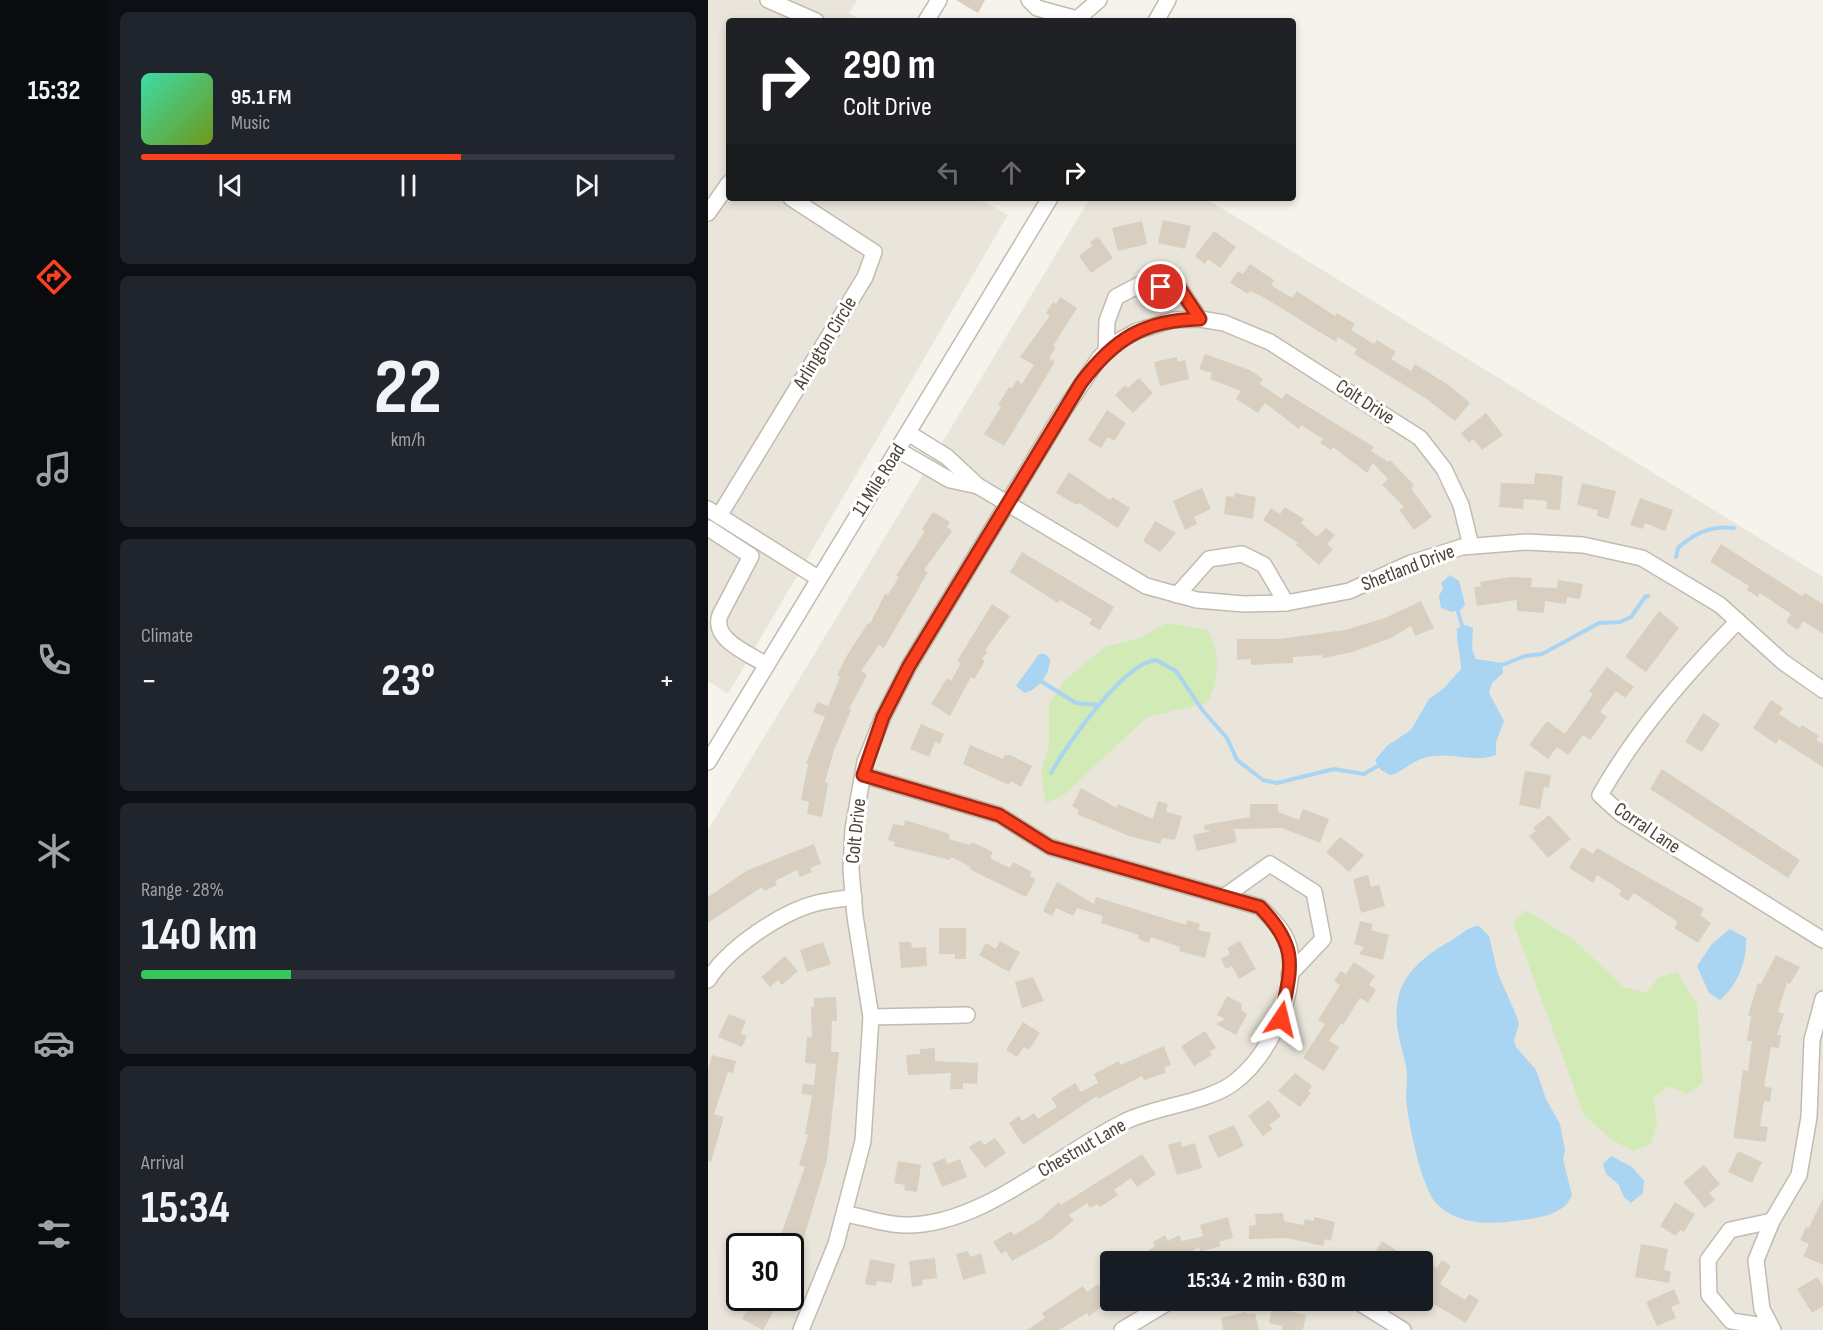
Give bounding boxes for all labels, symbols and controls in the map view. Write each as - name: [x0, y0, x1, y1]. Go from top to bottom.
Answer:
- text: 290 m: [843, 40, 936, 91]
- icon: right: [744, 42, 822, 120]
- text: 15:32: [28, 75, 80, 107]
- text: 95.1 FM: [231, 84, 291, 111]
- text: Colt Drive: [843, 91, 932, 123]
- text: Music: [231, 111, 270, 135]
- icon: left: [932, 156, 965, 189]
- icon: ahead: [995, 156, 1028, 189]
- icon: right: [1058, 156, 1091, 189]
- icon: previous: [214, 169, 247, 202]
- icon: pause: [392, 169, 425, 202]
- icon: next: [570, 169, 603, 202]
- icon: directions: [33, 256, 75, 298]
- pin: [1135, 261, 1186, 312]
- icon: arrive: [1144, 270, 1177, 303]
- street label: Arlington Circle: [788, 292, 862, 394]
- text: 22: [374, 342, 442, 435]
- street label: Colt Drive: [1331, 374, 1399, 430]
- text: km/h: [391, 428, 425, 452]
- street label: 11 Mile Road: [847, 439, 911, 521]
- icon: music: [33, 448, 75, 490]
- street label: Shetland Drive: [1358, 539, 1458, 597]
- text: Climate: [141, 624, 193, 648]
- icon: phone: [33, 639, 75, 681]
- text: 23°: [381, 654, 435, 709]
- text: −: [141, 661, 157, 701]
- text: +: [659, 661, 675, 701]
- street label: Colt Drive: [841, 797, 871, 865]
- street label: Corral Lane: [1609, 797, 1685, 859]
- icon: climate: [33, 830, 75, 872]
- text: Range · 28%: [141, 878, 224, 902]
- text: 140 km: [141, 908, 257, 963]
- position arrow: [1249, 987, 1313, 1051]
- icon: car: [33, 1022, 75, 1064]
- street label: Chestnut Lane: [1034, 1113, 1130, 1183]
- text: Arrival: [141, 1151, 184, 1175]
- text: 15:34: [141, 1181, 230, 1236]
- icon: filters: [33, 1213, 75, 1255]
- speed limit sign: 30: [726, 1233, 804, 1311]
- text: 15:34 · 2 min · 630 m: [1187, 1267, 1346, 1294]

